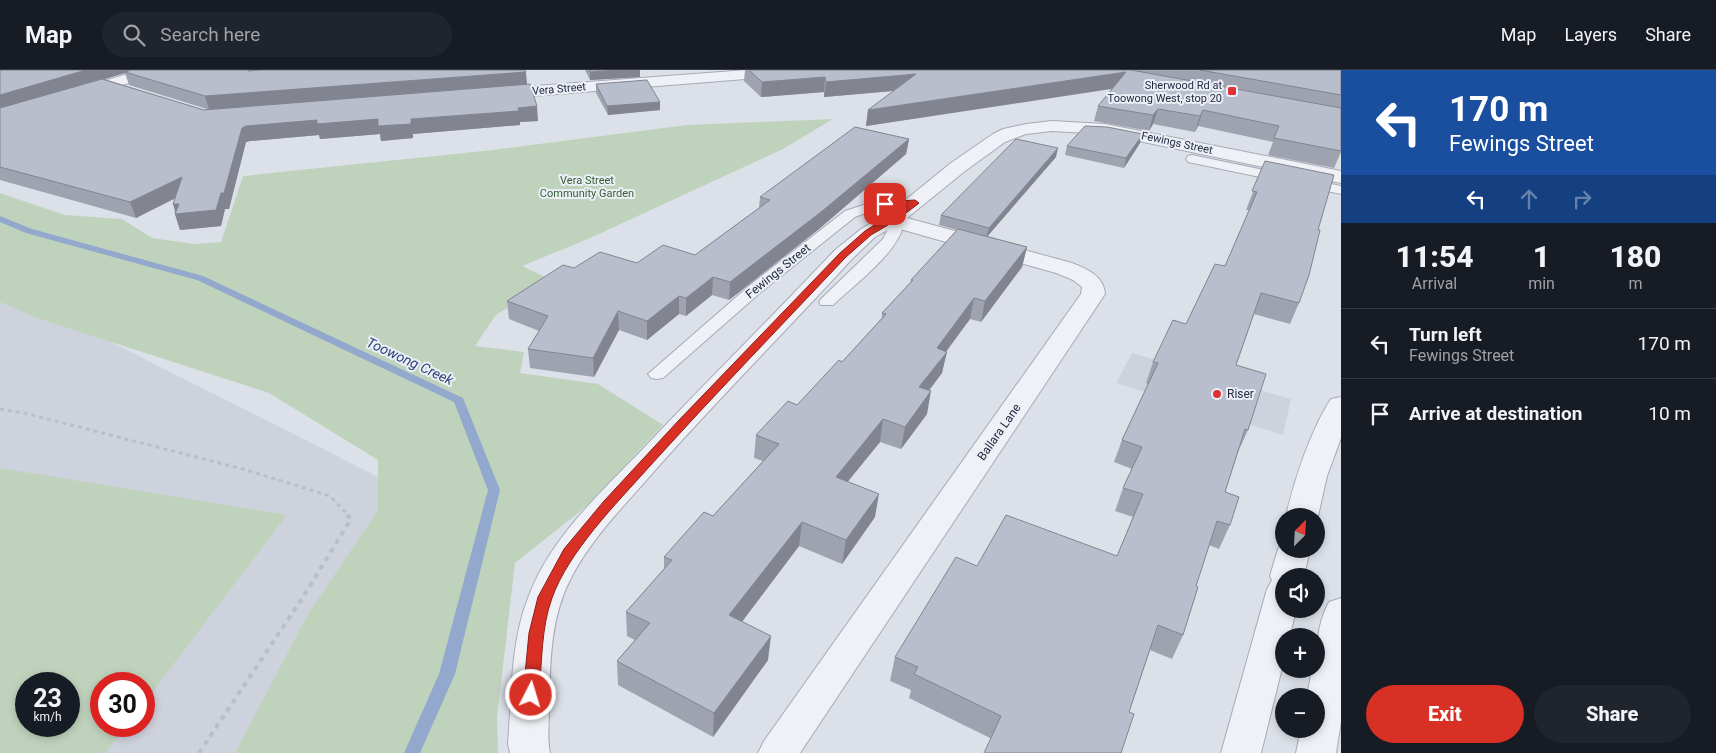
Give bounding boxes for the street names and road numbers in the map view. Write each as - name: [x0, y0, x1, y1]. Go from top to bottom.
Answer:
- street label: Vera Street: [532, 80, 587, 98]
- street label: Fewings Street: [1140, 129, 1214, 157]
- street label: Fewings Street: [743, 241, 813, 301]
- street label: Ballara Lane: [974, 401, 1024, 463]

